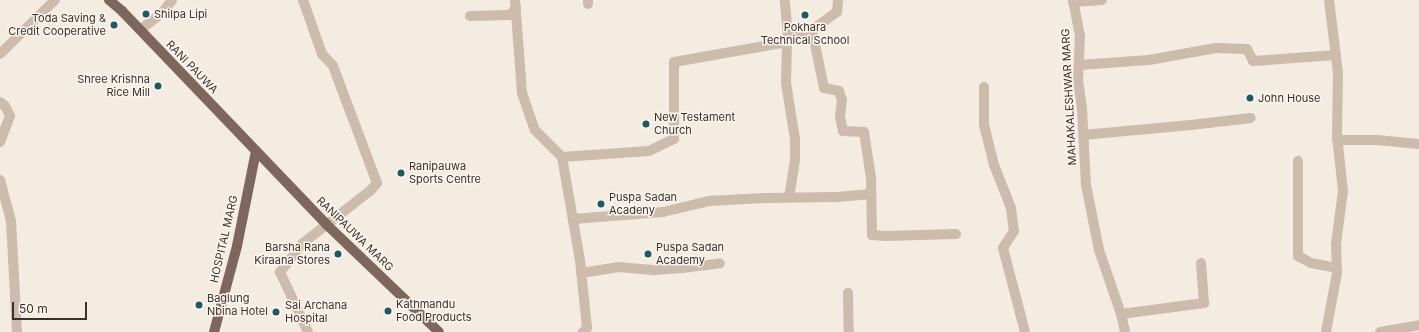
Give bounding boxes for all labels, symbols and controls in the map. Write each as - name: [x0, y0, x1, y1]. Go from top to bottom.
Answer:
- place label: Shilpa Lipi: [154, 7, 207, 21]
- marker: Shilpa Lipi: [141, 9, 151, 19]
- marker: Pokhara Technical School: [800, 10, 810, 20]
- place label: Toda Saving & Credit Cooperative: [8, 12, 106, 38]
- marker: Toda Saving & Credit Cooperative: [109, 20, 119, 30]
- place label: Pokhara Technical School: [761, 21, 849, 47]
- street label: MAHAKALESHWAR MARG: [1059, 28, 1079, 166]
- street label: RANI PAUWA: [163, 38, 221, 96]
- place label: Shree Krishna Rice Mill: [77, 73, 150, 99]
- marker: Shree Krishna Rice Mill: [153, 81, 163, 91]
- place label: John House: [1258, 91, 1320, 105]
- marker: John House: [1245, 93, 1255, 103]
- place label: New Testament Church: [654, 111, 735, 137]
- marker: New Testament Church: [641, 119, 651, 129]
- place label: Ranipauwa Sports Centre: [409, 160, 481, 186]
- marker: Ranipauwa Sports Centre: [396, 168, 406, 178]
- place label: Puspa Sadan Acadeny: [609, 191, 677, 217]
- street label: HOSPITAL MARG: [208, 194, 240, 284]
- street label: RANIPAUWA MARG: [314, 194, 396, 274]
- marker: Puspa Sadan Acadeny: [596, 199, 606, 209]
- place label: Barsha Rana Kiraana Stores: [254, 241, 330, 267]
- place label: Puspa Sadan Academy: [656, 241, 724, 267]
- marker: Barsha Rana Kiraana Stores: [333, 249, 343, 259]
- marker: Puspa Sadan Academy: [643, 249, 653, 259]
- place label: Baglung Nbina Hotel: [207, 292, 268, 318]
- scale bar: [14, 294, 89, 320]
- place label: Kathmandu Food Products: [396, 298, 471, 324]
- place label: Sai Archana Hospital: [285, 299, 347, 325]
- marker: Baglung Nbina Hotel: [194, 300, 204, 310]
- text: 50 m: [19, 301, 48, 316]
- marker: Sai Archana Hospital: [270, 306, 282, 318]
- marker: Kathmandu Food Products: [383, 306, 393, 316]

